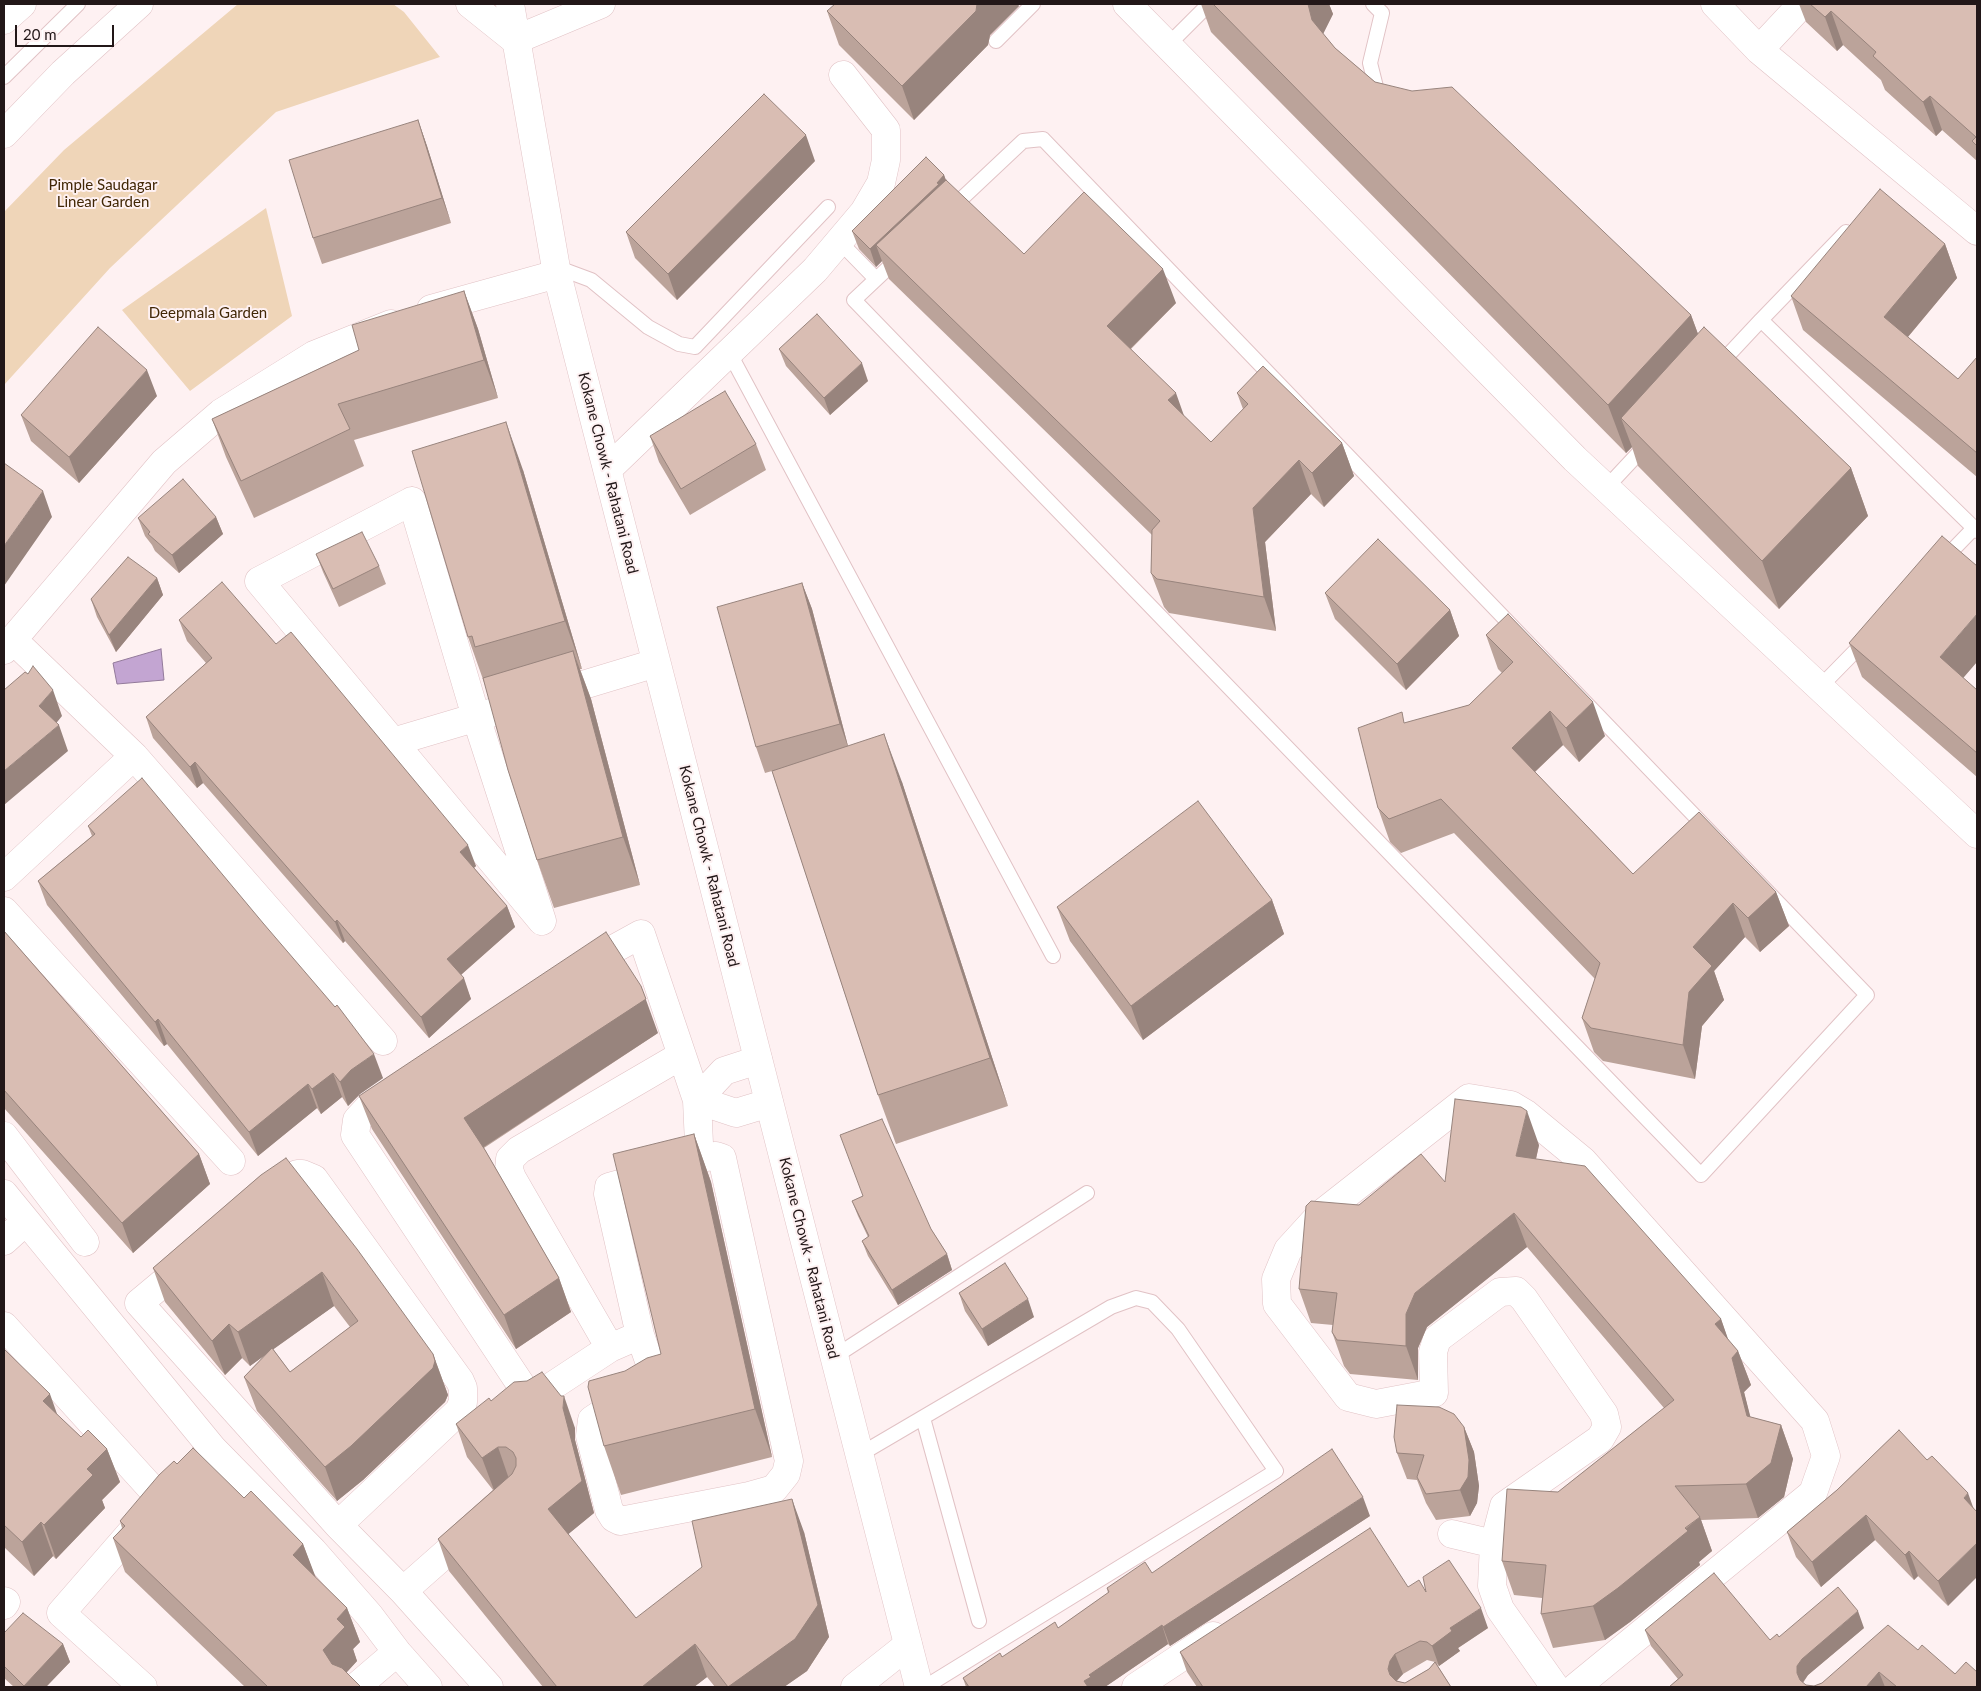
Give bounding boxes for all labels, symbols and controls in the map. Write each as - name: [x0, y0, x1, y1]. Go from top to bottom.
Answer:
- scale bar: [18, 15, 116, 47]
- text: 20 m: [23, 25, 57, 43]
- park label: Pimple Saudagar Linear Garden: [48, 176, 158, 211]
- park label: Deepmala Garden: [149, 304, 267, 322]
- street label: Kokane Chowk - Rahatani Road: [574, 370, 642, 576]
- street label: Kokane Chowk - Rahatani Road: [675, 763, 743, 969]
- street label: Kokane Chowk - Rahatani Road: [775, 1155, 843, 1361]

